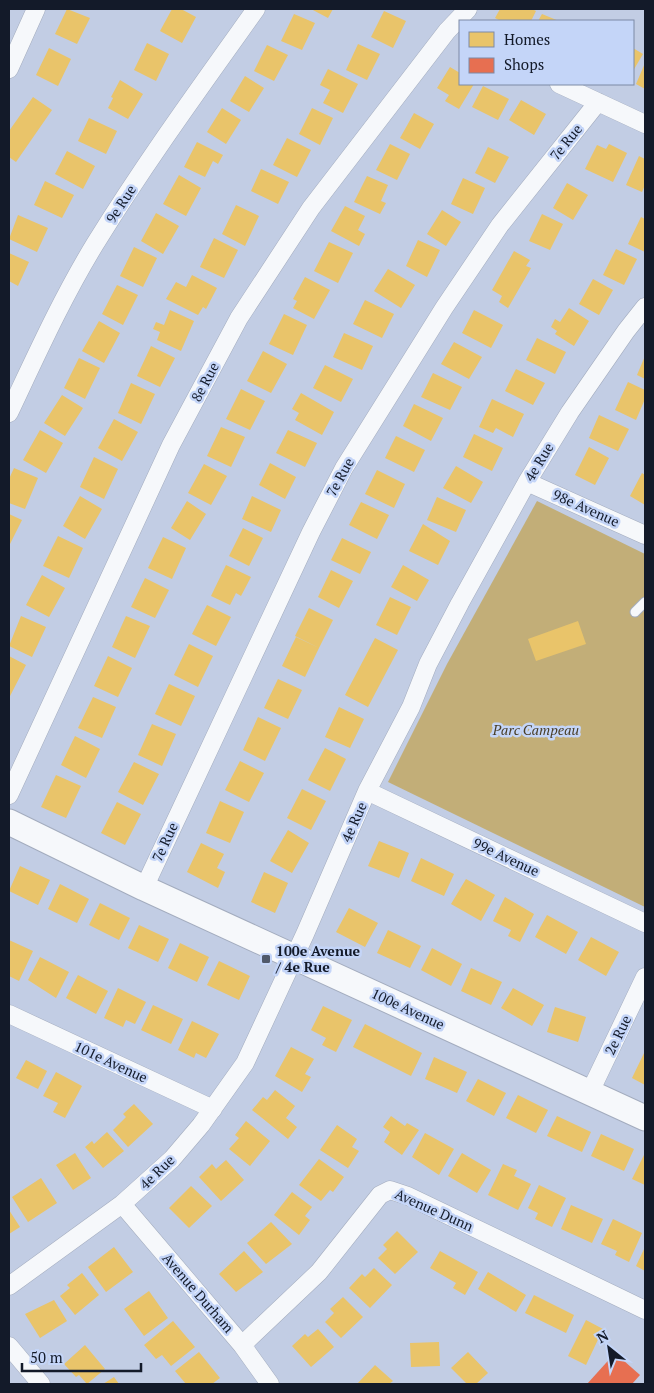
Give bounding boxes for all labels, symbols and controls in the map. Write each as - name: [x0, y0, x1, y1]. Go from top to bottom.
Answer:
- legend: [459, 20, 634, 85]
- text: Homes: [504, 29, 550, 49]
- text: Shops: [504, 54, 544, 74]
- street label: 7e Rue: [545, 120, 586, 164]
- street label: 9e Rue: [101, 181, 140, 226]
- street label: 8e Rue: [186, 359, 223, 405]
- street label: 4e Rue: [520, 439, 558, 485]
- street label: 7e Rue: [321, 454, 358, 499]
- street label: 98e Avenue: [550, 484, 622, 531]
- park label: Parc Campeau: [492, 720, 579, 739]
- street label: 4e Rue: [336, 799, 371, 845]
- street label: 7e Rue: [147, 819, 182, 864]
- street label: 99e Avenue: [470, 833, 542, 880]
- place label: 100e Avenue / 4e Rue: [275, 941, 361, 976]
- marker: 100e Avenue / 4e Rue: [260, 953, 272, 965]
- street label: 100e Avenue: [369, 983, 448, 1034]
- street label: 2e Rue: [600, 1012, 635, 1058]
- street label: 101e Avenue: [72, 1036, 151, 1087]
- street label: 4e Rue: [135, 1150, 178, 1193]
- street label: Avenue Dunn: [392, 1184, 477, 1236]
- street label: Avenue Durham: [158, 1249, 238, 1337]
- north arrow: [584, 1323, 634, 1373]
- text: N: [593, 1325, 612, 1347]
- scale bar: [22, 1340, 141, 1372]
- text: 50 m: [30, 1347, 63, 1367]

